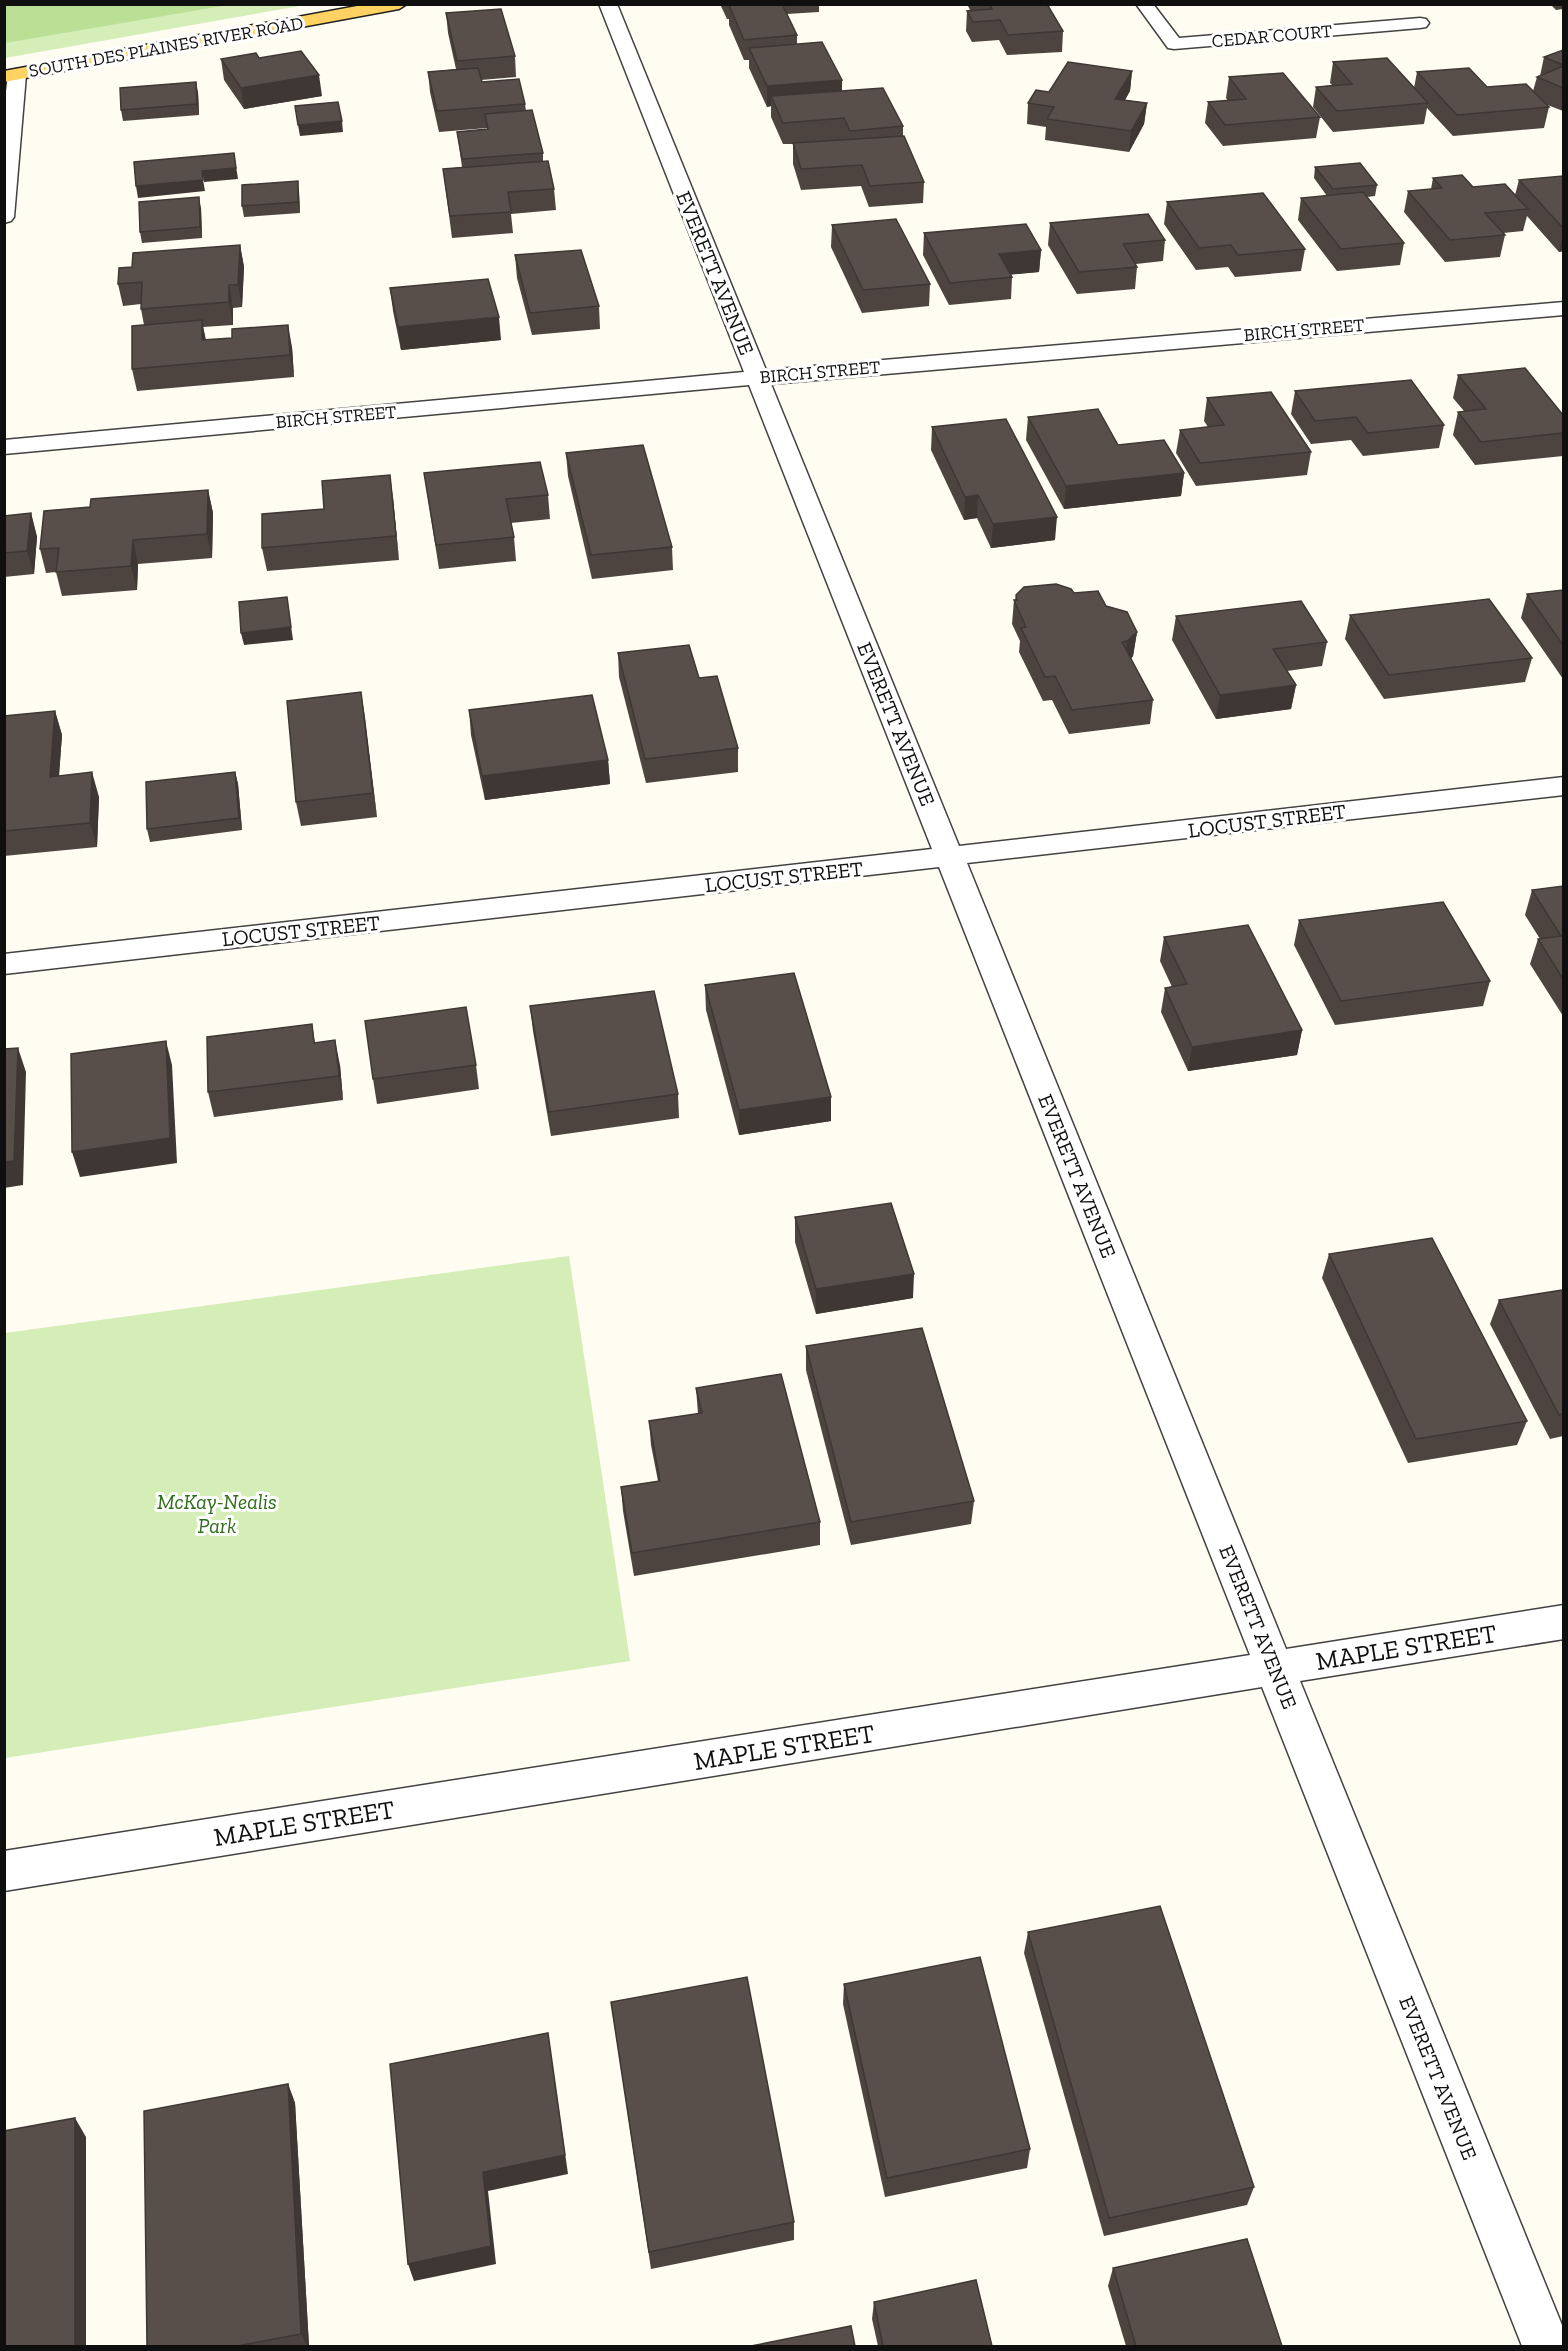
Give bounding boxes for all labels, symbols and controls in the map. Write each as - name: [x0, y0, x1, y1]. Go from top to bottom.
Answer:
- street label: SOUTH DES PLAINES RIVER ROAD: [27, 12, 305, 82]
- street label: CEDAR COURT: [1211, 20, 1333, 52]
- street label: EVERETT AVENUE: [671, 187, 760, 358]
- street label: BIRCH STREET: [1243, 314, 1365, 346]
- street label: BIRCH STREET: [759, 356, 881, 388]
- street label: BIRCH STREET: [275, 401, 397, 433]
- street label: EVERETT AVENUE: [852, 638, 941, 809]
- street label: LOCUST STREET: [1187, 798, 1347, 843]
- street label: LOCUST STREET: [704, 856, 864, 897]
- street label: LOCUST STREET: [221, 910, 381, 951]
- street label: EVERETT AVENUE: [1033, 1090, 1122, 1261]
- park label: McKay-Nealis Park: [157, 1489, 277, 1538]
- street label: EVERETT AVENUE: [1214, 1541, 1303, 1712]
- street label: MAPLE STREET: [1313, 1617, 1499, 1677]
- street label: MAPLE STREET: [691, 1717, 877, 1777]
- street label: MAPLE STREET: [211, 1793, 397, 1853]
- street label: EVERETT AVENUE: [1394, 1992, 1483, 2163]

